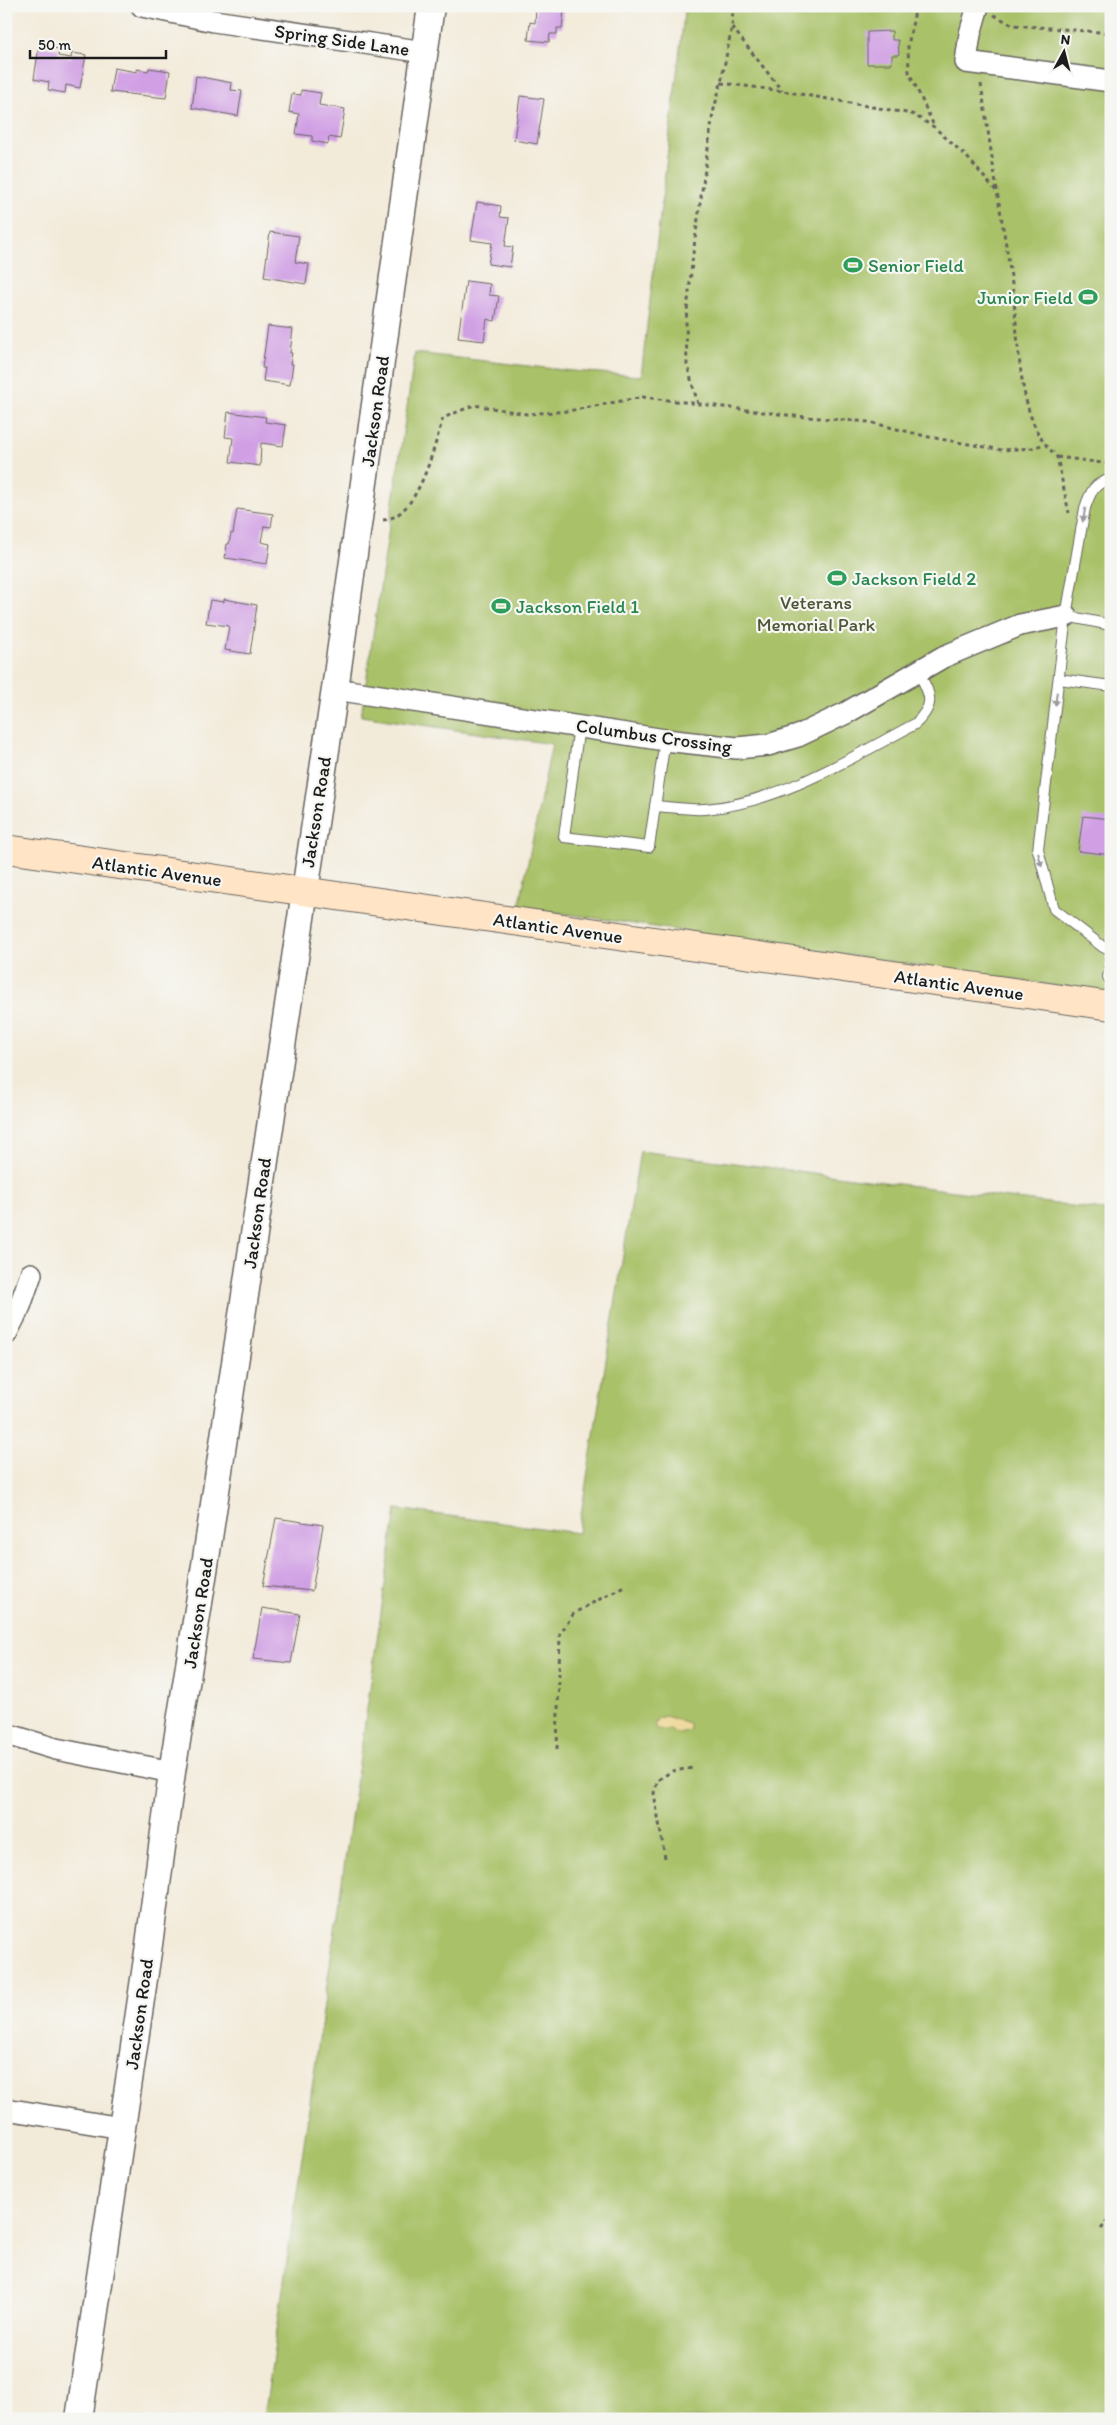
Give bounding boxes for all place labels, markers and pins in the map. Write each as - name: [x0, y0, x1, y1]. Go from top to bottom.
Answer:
- sports icon: Senior Field: [842, 254, 864, 276]
- place label: Senior Field: [868, 254, 964, 277]
- place label: Junior Field: [977, 286, 1074, 309]
- sports icon: Junior Field: [1077, 286, 1099, 308]
- sports icon: Jackson Field 2: [826, 567, 848, 589]
- place label: Jackson Field 2: [852, 567, 976, 590]
- sports icon: Jackson Field 1: [490, 595, 512, 617]
- place label: Jackson Field 1: [516, 595, 639, 618]

